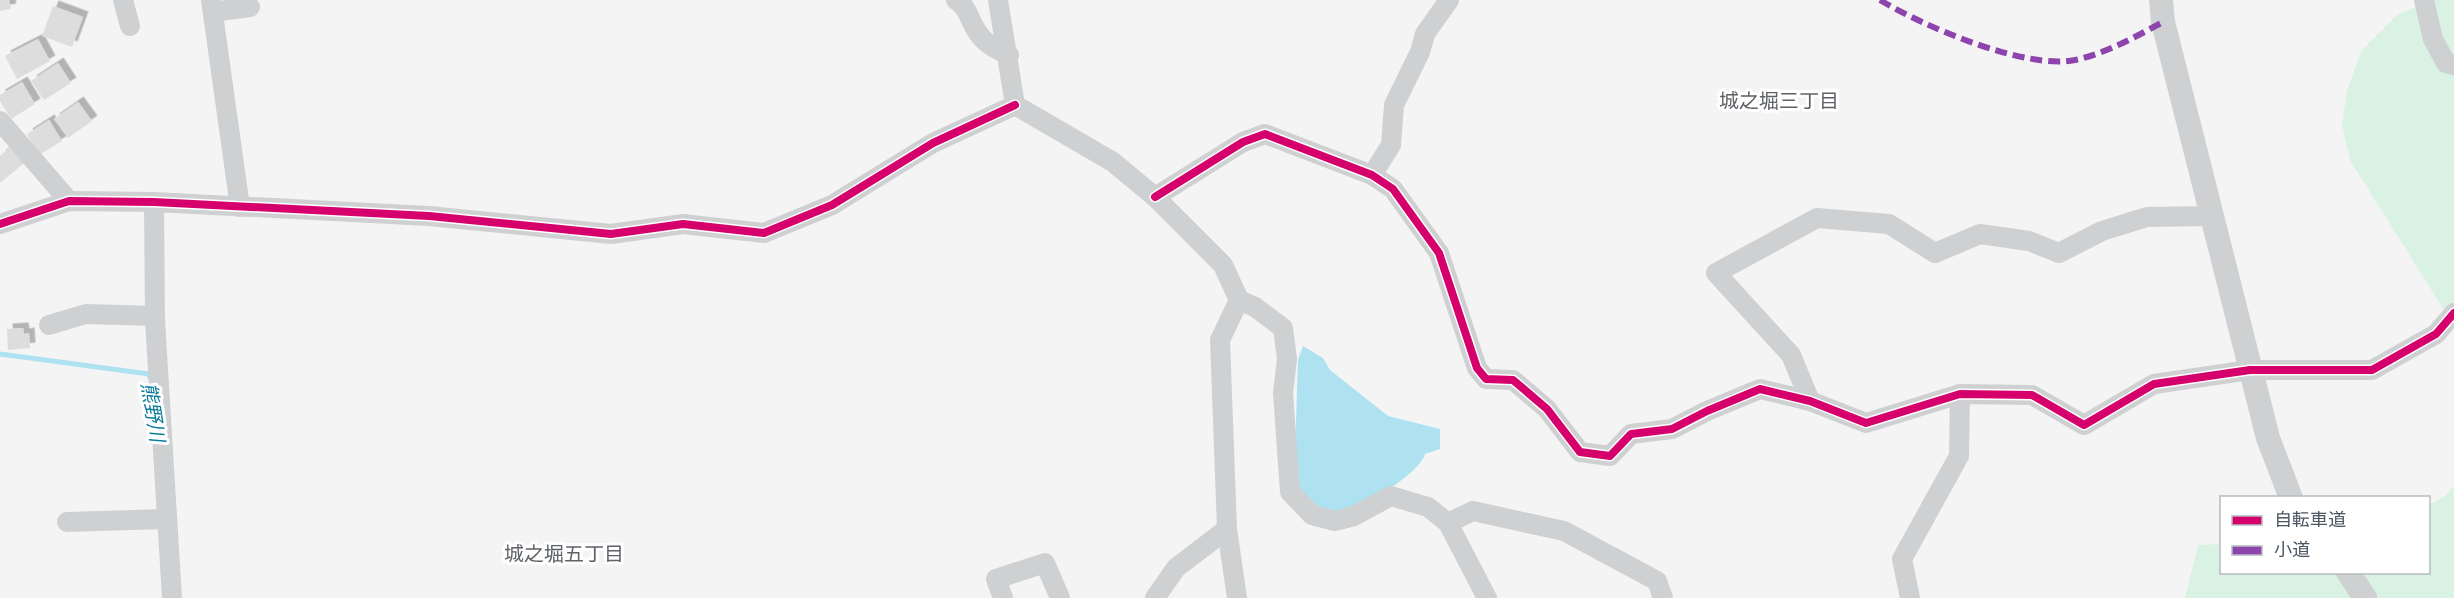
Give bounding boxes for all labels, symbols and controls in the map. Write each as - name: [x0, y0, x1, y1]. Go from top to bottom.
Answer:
- district label: 城之堀三丁目: [1719, 85, 1839, 116]
- water label: 熊野川: [133, 380, 174, 446]
- legend: [2220, 496, 2430, 574]
- text: 自転車道: [2274, 506, 2346, 533]
- text: 小道: [2274, 536, 2310, 563]
- district label: 城之堀五丁目: [504, 538, 624, 569]

